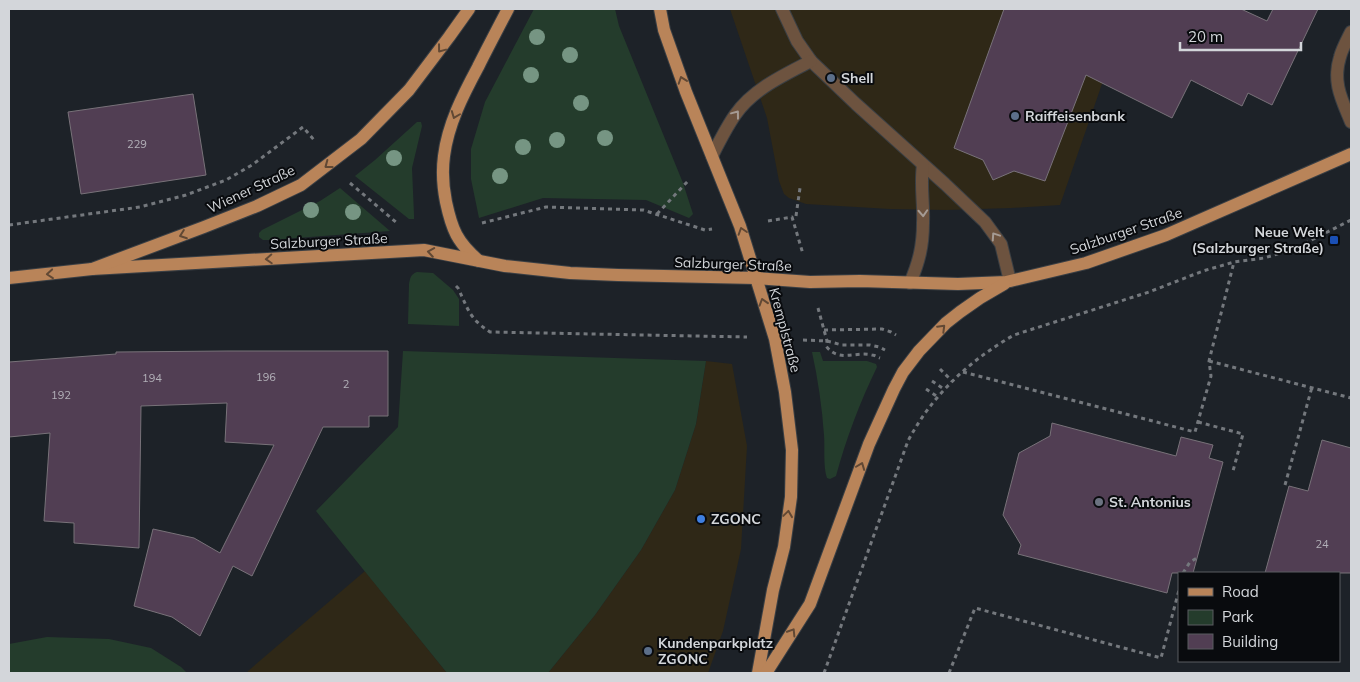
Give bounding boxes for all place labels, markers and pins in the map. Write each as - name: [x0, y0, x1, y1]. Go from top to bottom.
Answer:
- place label: Shell: [841, 69, 873, 87]
- marker: Shell: [825, 72, 837, 84]
- place label: Raiffeisenbank: [1025, 107, 1125, 125]
- marker: Raiffeisenbank: [1009, 110, 1021, 122]
- place label: Neue Welt (Salzburger Straße): [1192, 223, 1325, 257]
- marker: Neue Welt (Salzburger Straße): [1328, 234, 1340, 246]
- place label: St. Antonius: [1109, 493, 1191, 511]
- marker: St. Antonius: [1093, 496, 1105, 508]
- place label: ZGONC: [711, 510, 761, 528]
- marker: ZGONC: [695, 513, 707, 525]
- place label: Kundenparkplatz ZGONC: [658, 634, 773, 668]
- marker: Kundenparkplatz ZGONC: [642, 645, 654, 657]

